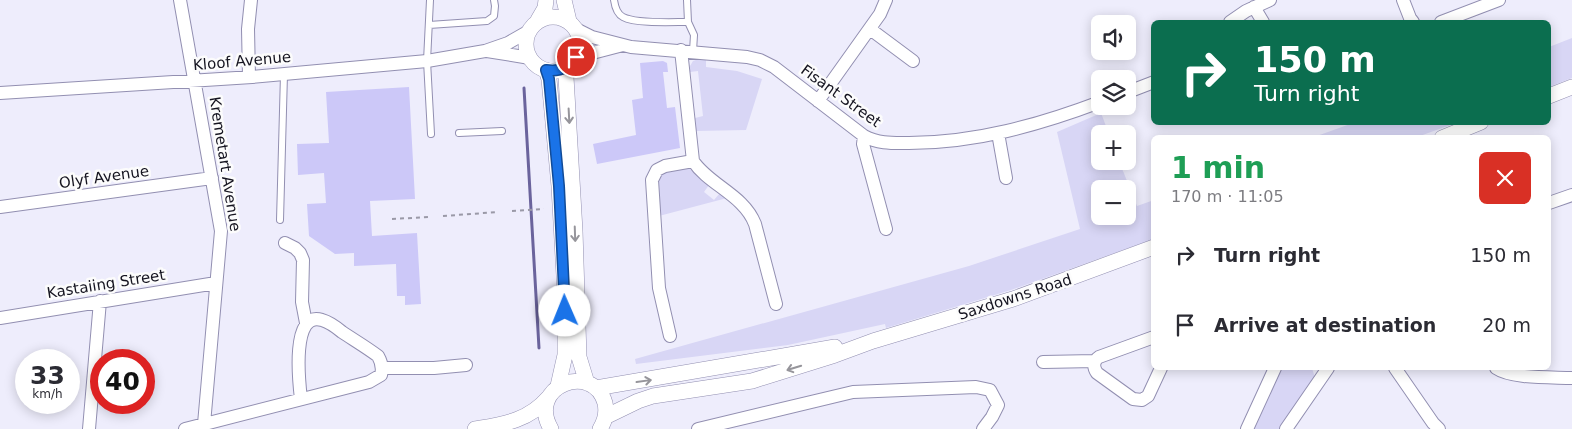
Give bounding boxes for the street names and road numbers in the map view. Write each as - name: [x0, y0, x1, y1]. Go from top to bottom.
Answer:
- street label: Kloof Avenue: [192, 48, 292, 74]
- street label: Fisant Street: [798, 61, 885, 131]
- street label: Kremetart Avenue: [205, 95, 245, 233]
- street label: Olyf Avenue: [58, 162, 150, 192]
- street label: Kastaiing Street: [46, 266, 166, 302]
- street label: Saxdowns Road: [956, 270, 1074, 324]

